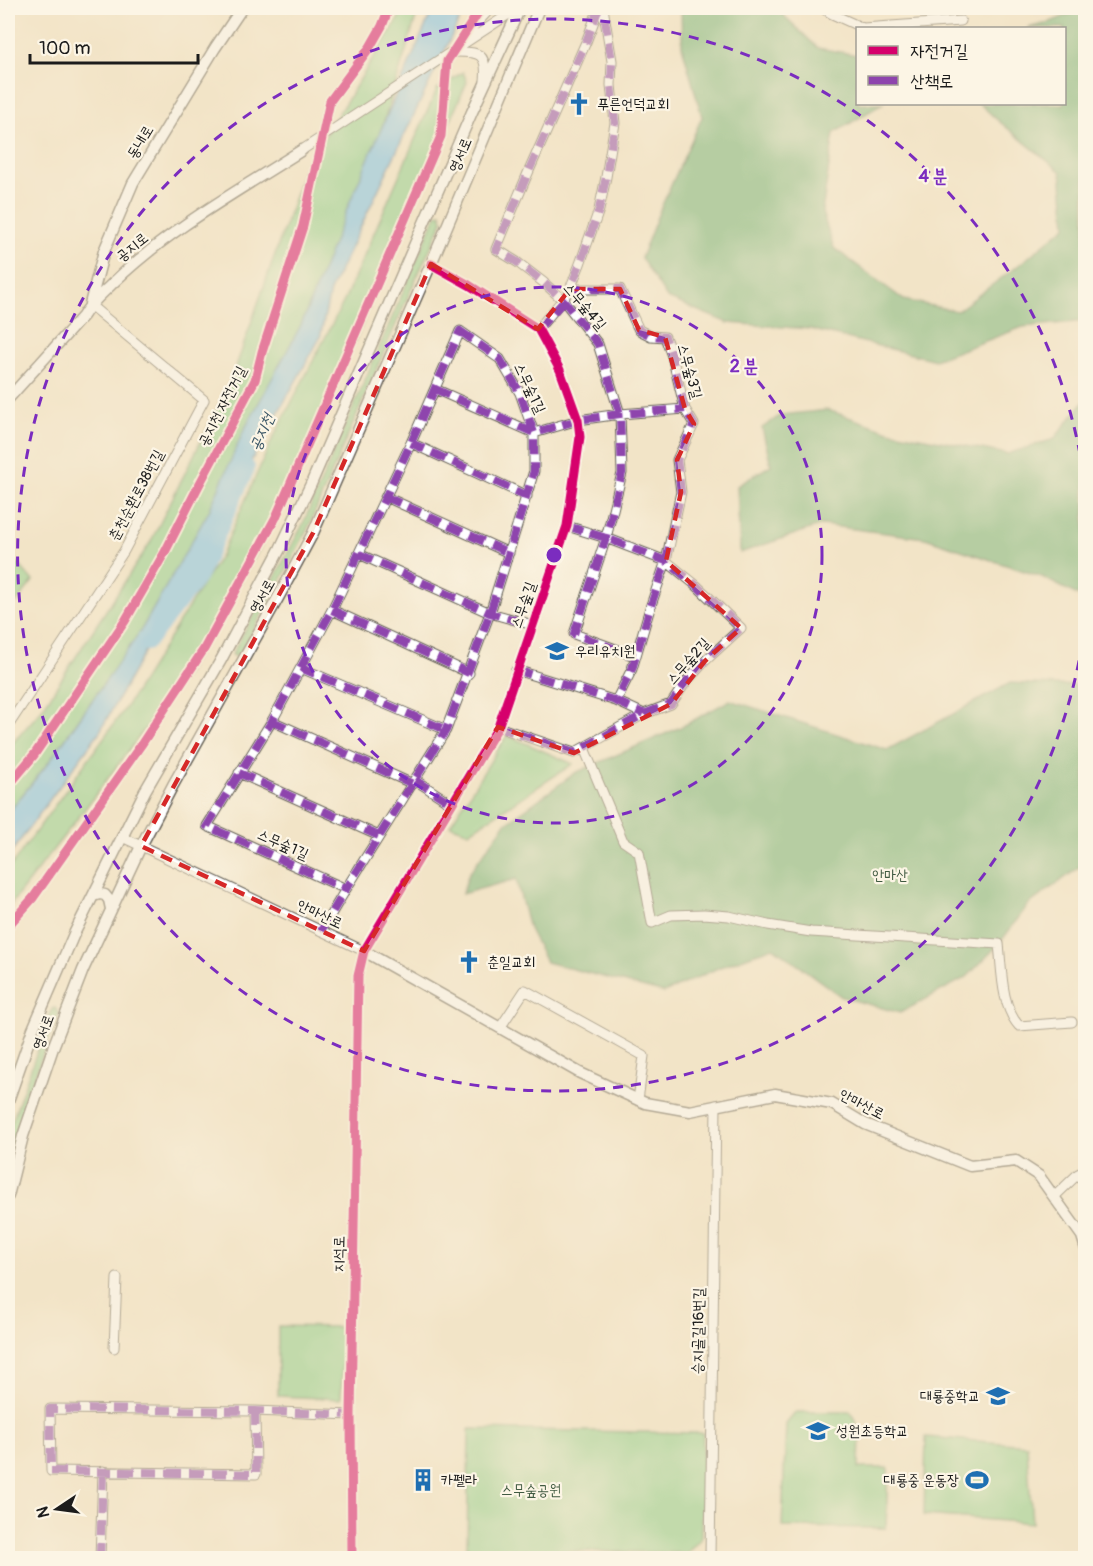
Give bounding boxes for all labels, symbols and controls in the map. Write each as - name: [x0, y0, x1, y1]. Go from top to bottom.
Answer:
- scale bar: [30, 27, 198, 65]
- legend: [856, 27, 1066, 105]
- text: 100 m: [39, 37, 91, 60]
- text: 자전거길: [910, 40, 968, 63]
- text: 산책로: [910, 70, 953, 93]
- church icon: 푸른언덕교회: [566, 91, 592, 117]
- place label: 푸른언덕교회: [597, 95, 669, 114]
- street label: 동내로: [123, 122, 158, 163]
- street label: 영서로: [445, 135, 476, 176]
- text: 4 분: [919, 165, 947, 188]
- street label: 공지로: [112, 229, 152, 266]
- street label: 스무숲4길: [559, 278, 610, 334]
- street label: 스무숲3길: [673, 341, 706, 401]
- text: 2 분: [730, 355, 758, 378]
- street label: 스무숲1길: [509, 360, 550, 417]
- street label: 공지천 자전거길: [194, 363, 251, 450]
- water label: 공지천: [245, 409, 280, 454]
- street label: 춘천순환로38번길: [104, 446, 168, 544]
- centre of rings: [544, 545, 564, 565]
- street label: 영서로: [245, 576, 280, 617]
- street label: 스무숲길: [507, 579, 540, 631]
- street label: 스무숲2길: [662, 634, 714, 689]
- school or university icon: 우리유치원: [544, 638, 570, 664]
- place label: 우리유치원: [575, 642, 635, 661]
- street label: 스무숲1길: [254, 825, 311, 864]
- park label: 안마산: [872, 866, 908, 885]
- street label: 안마산로: [294, 896, 346, 933]
- church icon: 춘일교회: [456, 949, 482, 975]
- place label: 춘일교회: [487, 953, 535, 972]
- street label: 영서로: [28, 1012, 59, 1052]
- street label: 안마산로: [836, 1085, 888, 1124]
- street label: 지석로: [330, 1236, 349, 1272]
- street label: 승지골길16번길: [688, 1287, 709, 1375]
- school or university icon: 대룡중학교: [985, 1383, 1011, 1409]
- place label: 대룡중학교: [920, 1387, 980, 1406]
- school or university icon: 성원초등학교: [805, 1418, 831, 1444]
- place label: 성원초등학교: [836, 1422, 908, 1441]
- building icon: 카펠라: [410, 1467, 436, 1493]
- sports icon: 대룡중 운동장: [964, 1467, 990, 1493]
- place label: 카펠라: [441, 1471, 477, 1490]
- place label: 대룡중 운동장: [883, 1471, 959, 1490]
- north arrow: [27, 1479, 87, 1539]
- park label: 스무숲공원: [501, 1481, 561, 1500]
- text: N: [32, 1504, 54, 1520]

